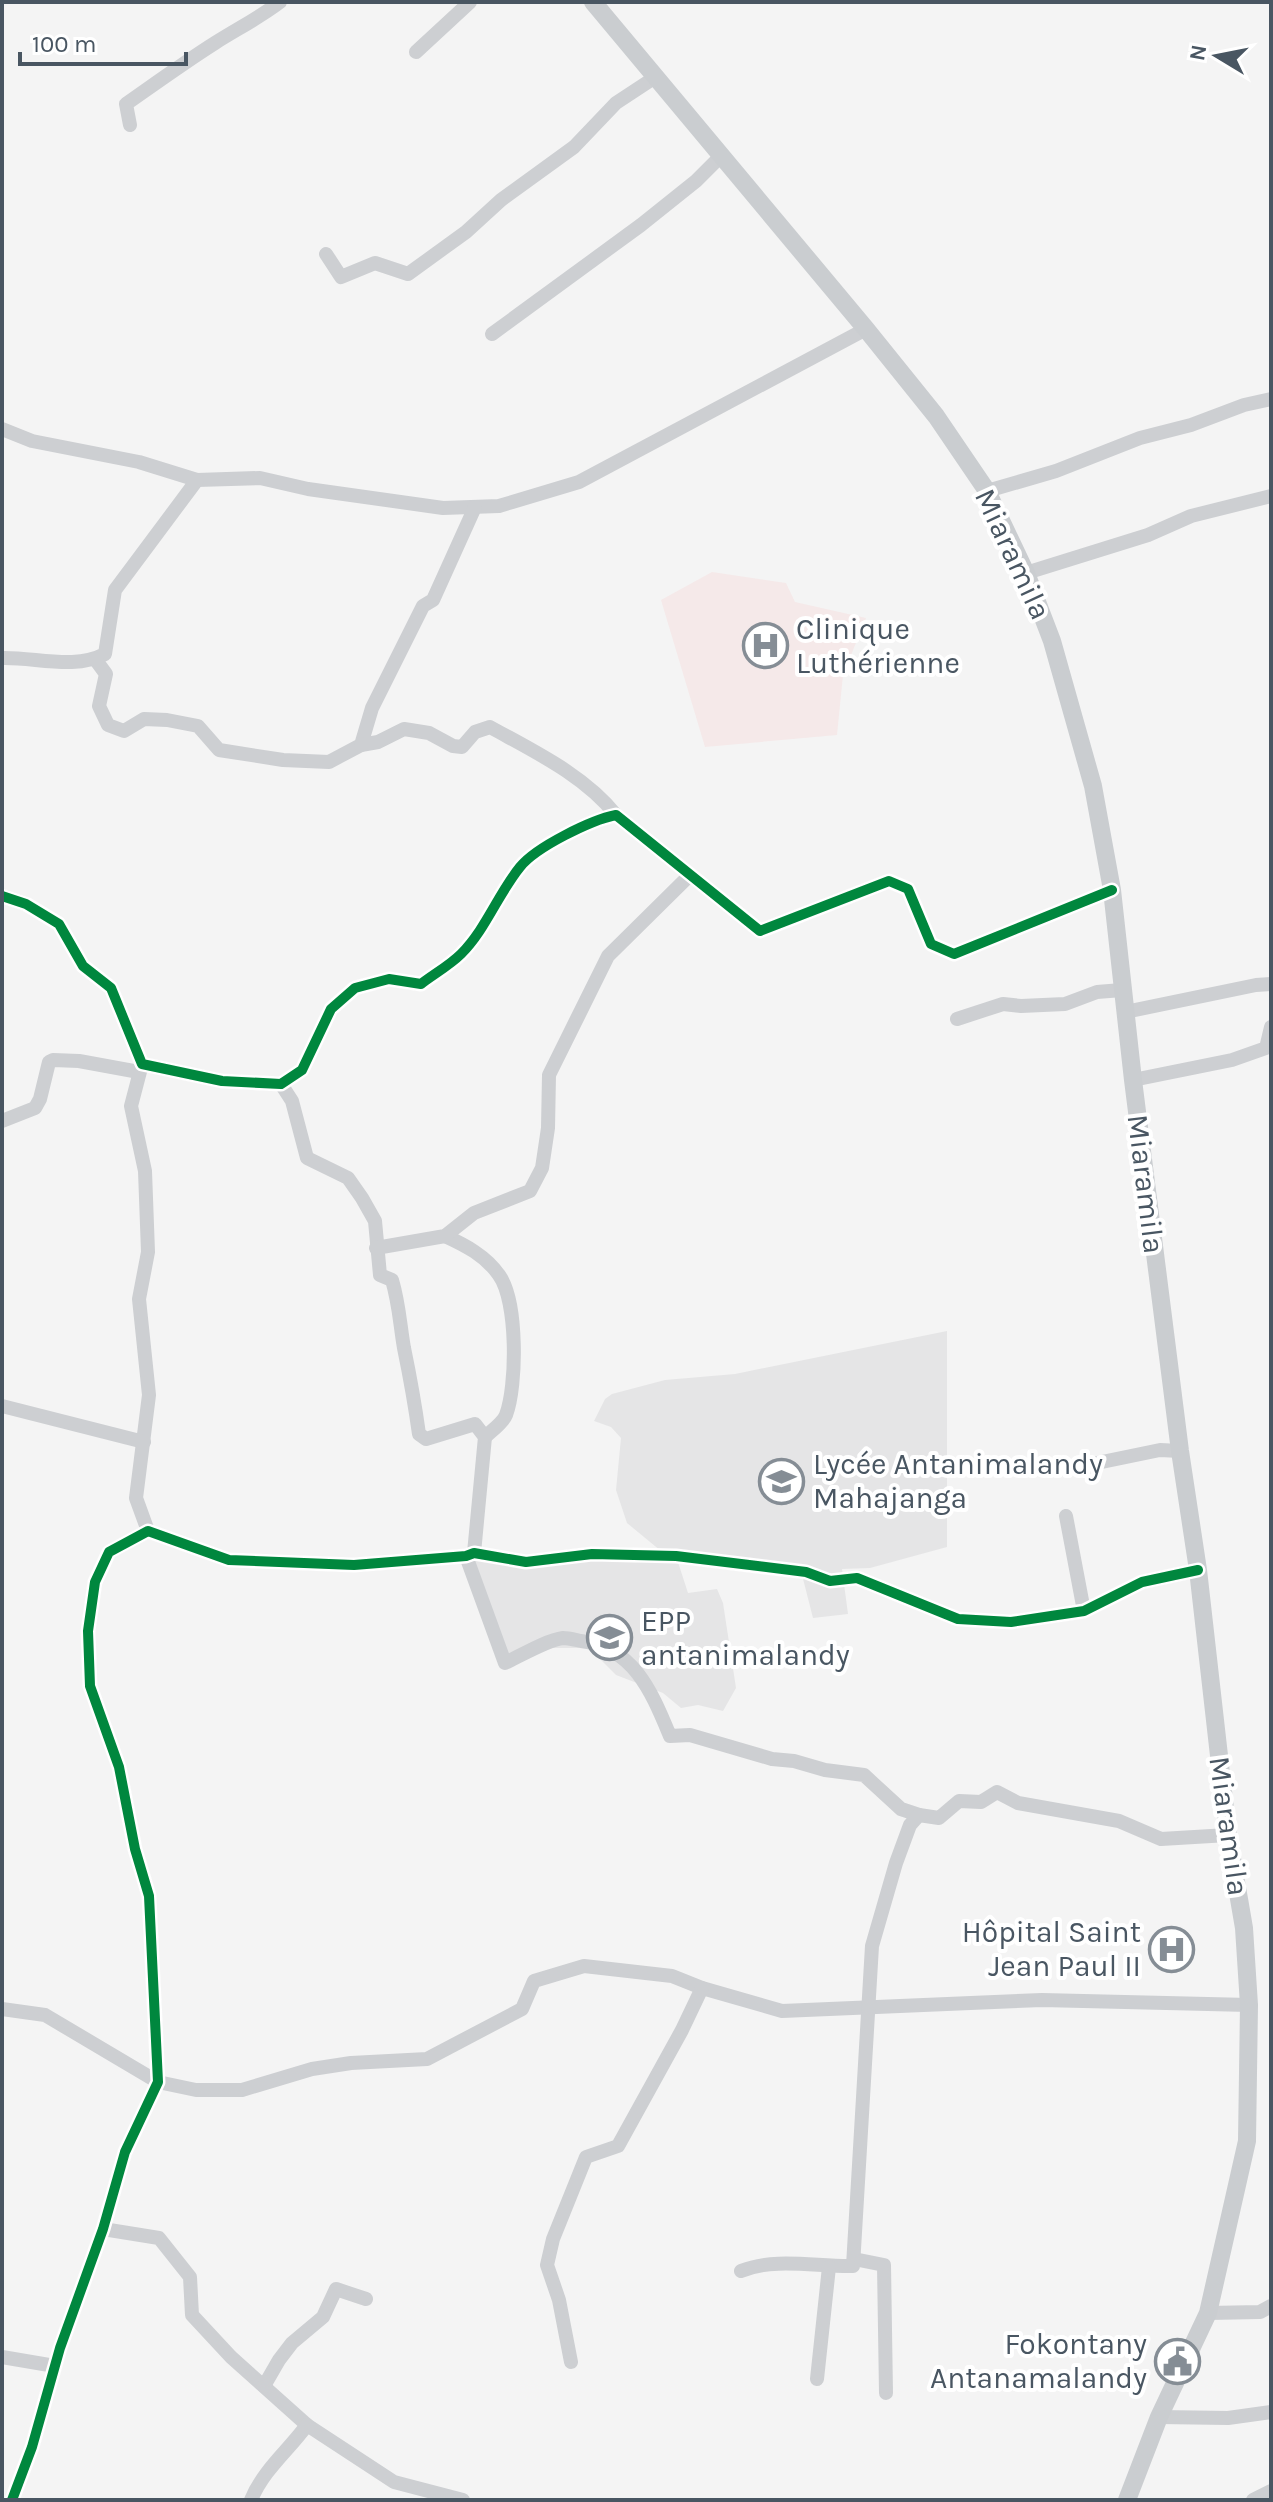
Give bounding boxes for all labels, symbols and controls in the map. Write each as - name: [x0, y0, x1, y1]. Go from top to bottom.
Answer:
- scale bar: [20, 16, 186, 66]
- north arrow: [1177, 16, 1257, 96]
- text: 100 m: [32, 30, 97, 58]
- text: N: [1184, 43, 1212, 63]
- street label: Miaramila: [967, 483, 1059, 625]
- place label: Clinique Luthérienne: [796, 611, 960, 681]
- hospital icon: Clinique Luthérienne: [741, 622, 789, 670]
- street label: Miaramila: [1120, 1112, 1172, 1256]
- place label: Lycée Antanimalandy Mahajanga: [813, 1446, 1103, 1516]
- school or university icon: Lycée Antanimalandy Mahajanga: [758, 1457, 806, 1505]
- place label: EPP antanimalandy: [641, 1603, 850, 1673]
- school or university icon: EPP antanimalandy: [586, 1614, 634, 1662]
- street label: Miaramila: [1201, 1754, 1257, 1898]
- place label: Hôpital Saint Jean Paul II: [962, 1914, 1141, 1984]
- hospital icon: Hôpital Saint Jean Paul II: [1148, 1925, 1196, 1973]
- place label: Fokontany Antanamalandy: [930, 2326, 1147, 2396]
- public building icon: Fokontany Antanamalandy: [1154, 2337, 1202, 2385]

